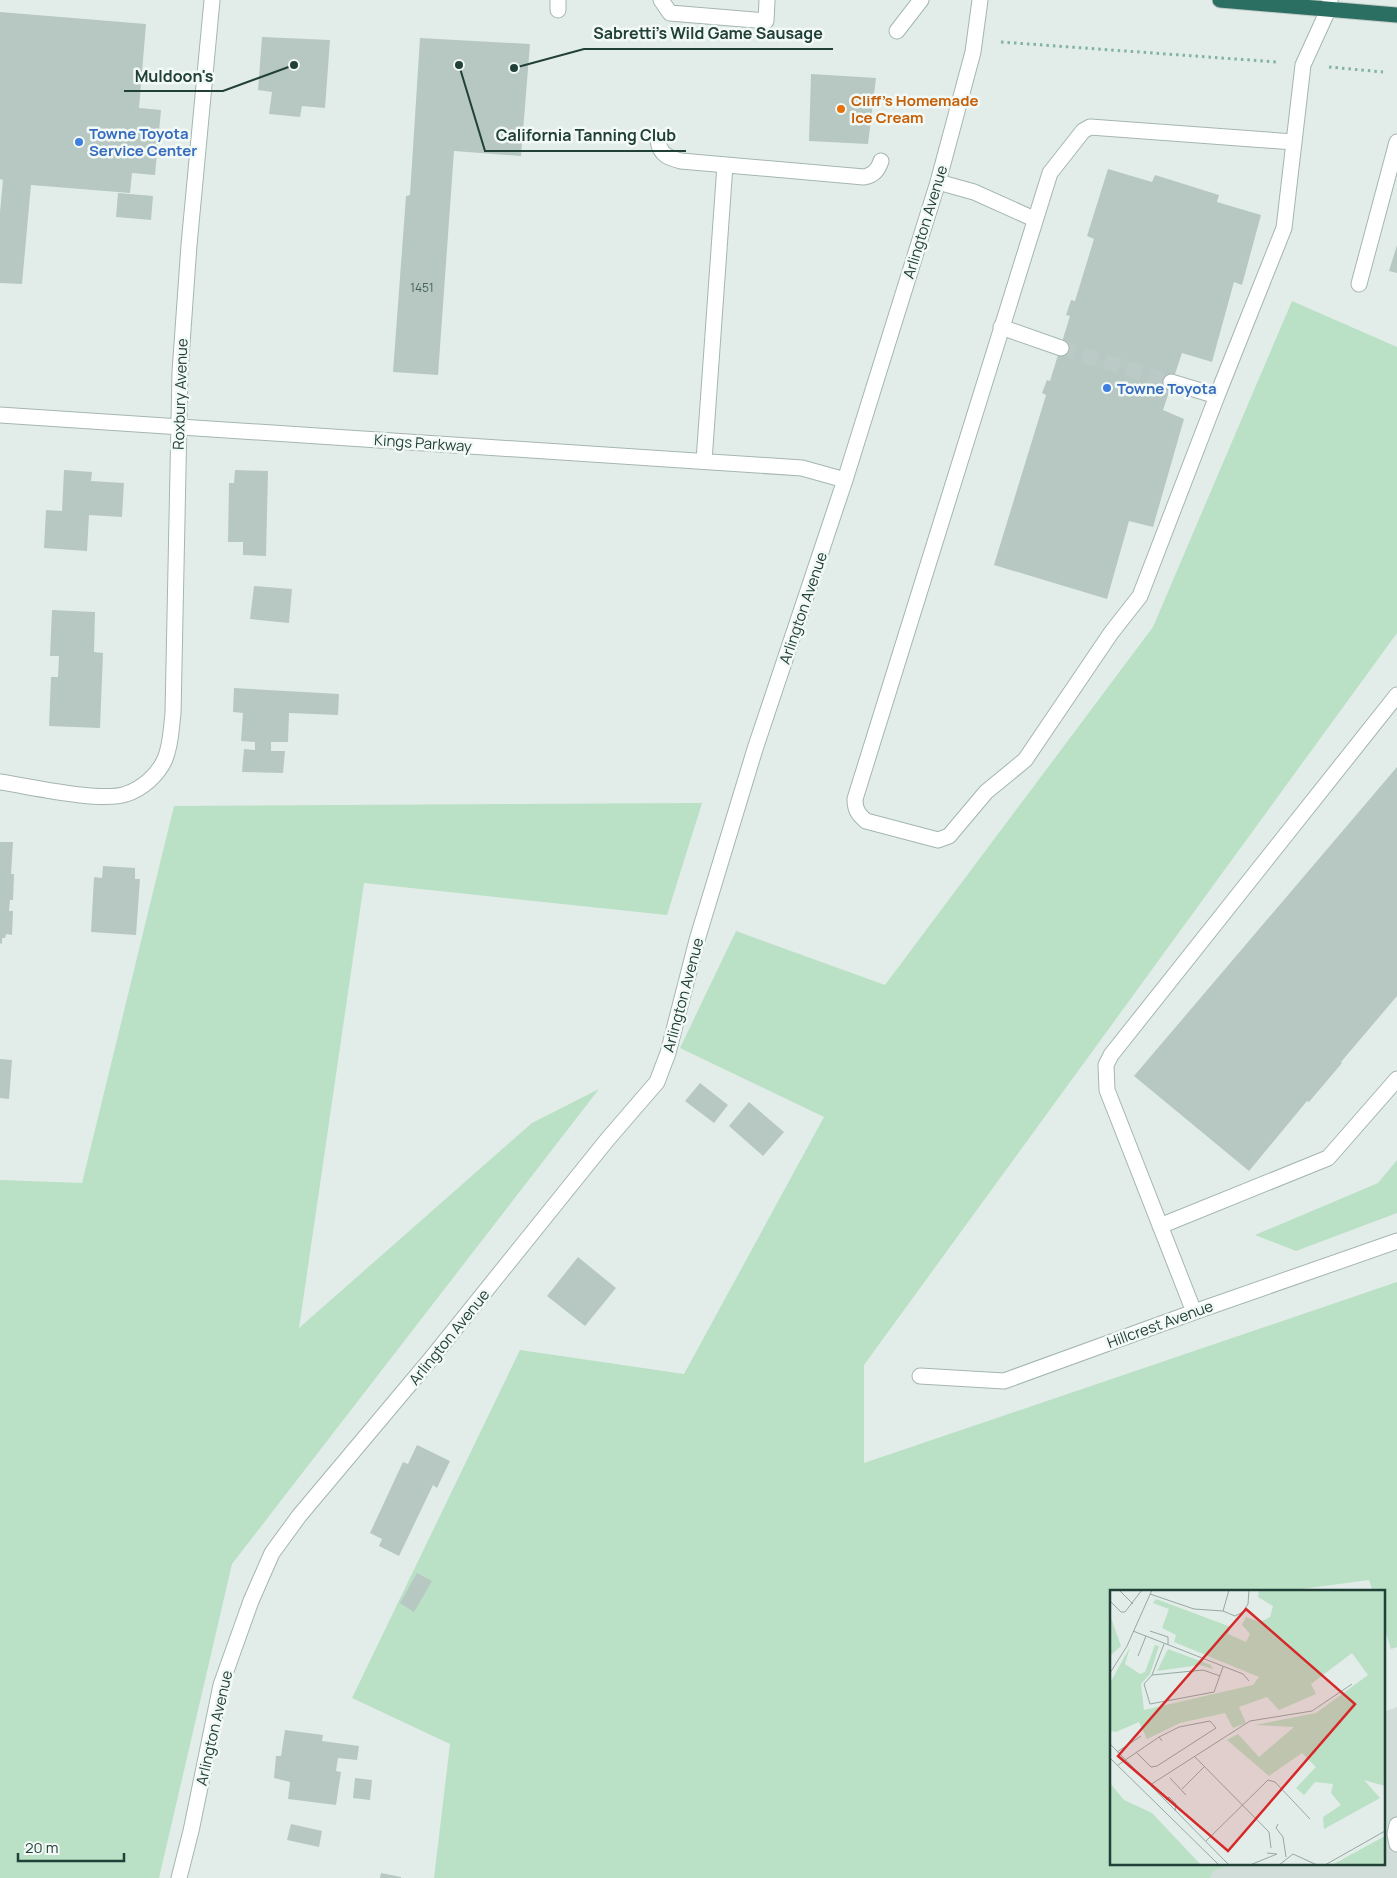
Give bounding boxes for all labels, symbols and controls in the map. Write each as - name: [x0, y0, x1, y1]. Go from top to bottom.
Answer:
- callout: Sabretti's Wild Game Sausage: [584, 18, 833, 49]
- text: Sabretti's Wild Game Sausage: [593, 22, 823, 44]
- callout: Muldoon's: [124, 60, 223, 91]
- text: Muldoon's: [135, 65, 214, 87]
- place label: Cliff's Homemade Ice Cream: [851, 90, 979, 128]
- marker: Cliff's Homemade Ice Cream: [835, 103, 847, 115]
- callout: California Tanning Club: [485, 120, 686, 151]
- place label: Towne Toyota Service Center: [89, 123, 197, 161]
- text: California Tanning Club: [496, 124, 676, 146]
- marker: Towne Toyota Service Center: [73, 136, 85, 148]
- street label: Arlington Avenue: [898, 163, 952, 281]
- house number: 1451: [410, 279, 434, 296]
- street label: Roxbury Avenue: [168, 338, 192, 450]
- place label: Towne Toyota: [1117, 378, 1217, 399]
- marker: Towne Toyota: [1101, 382, 1113, 394]
- street label: Kings Parkway: [373, 429, 473, 457]
- street label: Arlington Avenue: [774, 549, 832, 667]
- street label: Arlington Avenue: [658, 935, 708, 1054]
- street label: Arlington Avenue: [404, 1285, 494, 1389]
- street label: Hillcrest Avenue: [1104, 1295, 1216, 1353]
- inset map: [1110, 1590, 1384, 1866]
- street label: Arlington Avenue: [191, 1668, 238, 1788]
- scale bar: [18, 1830, 124, 1862]
- text: 20 m: [25, 1837, 58, 1858]

